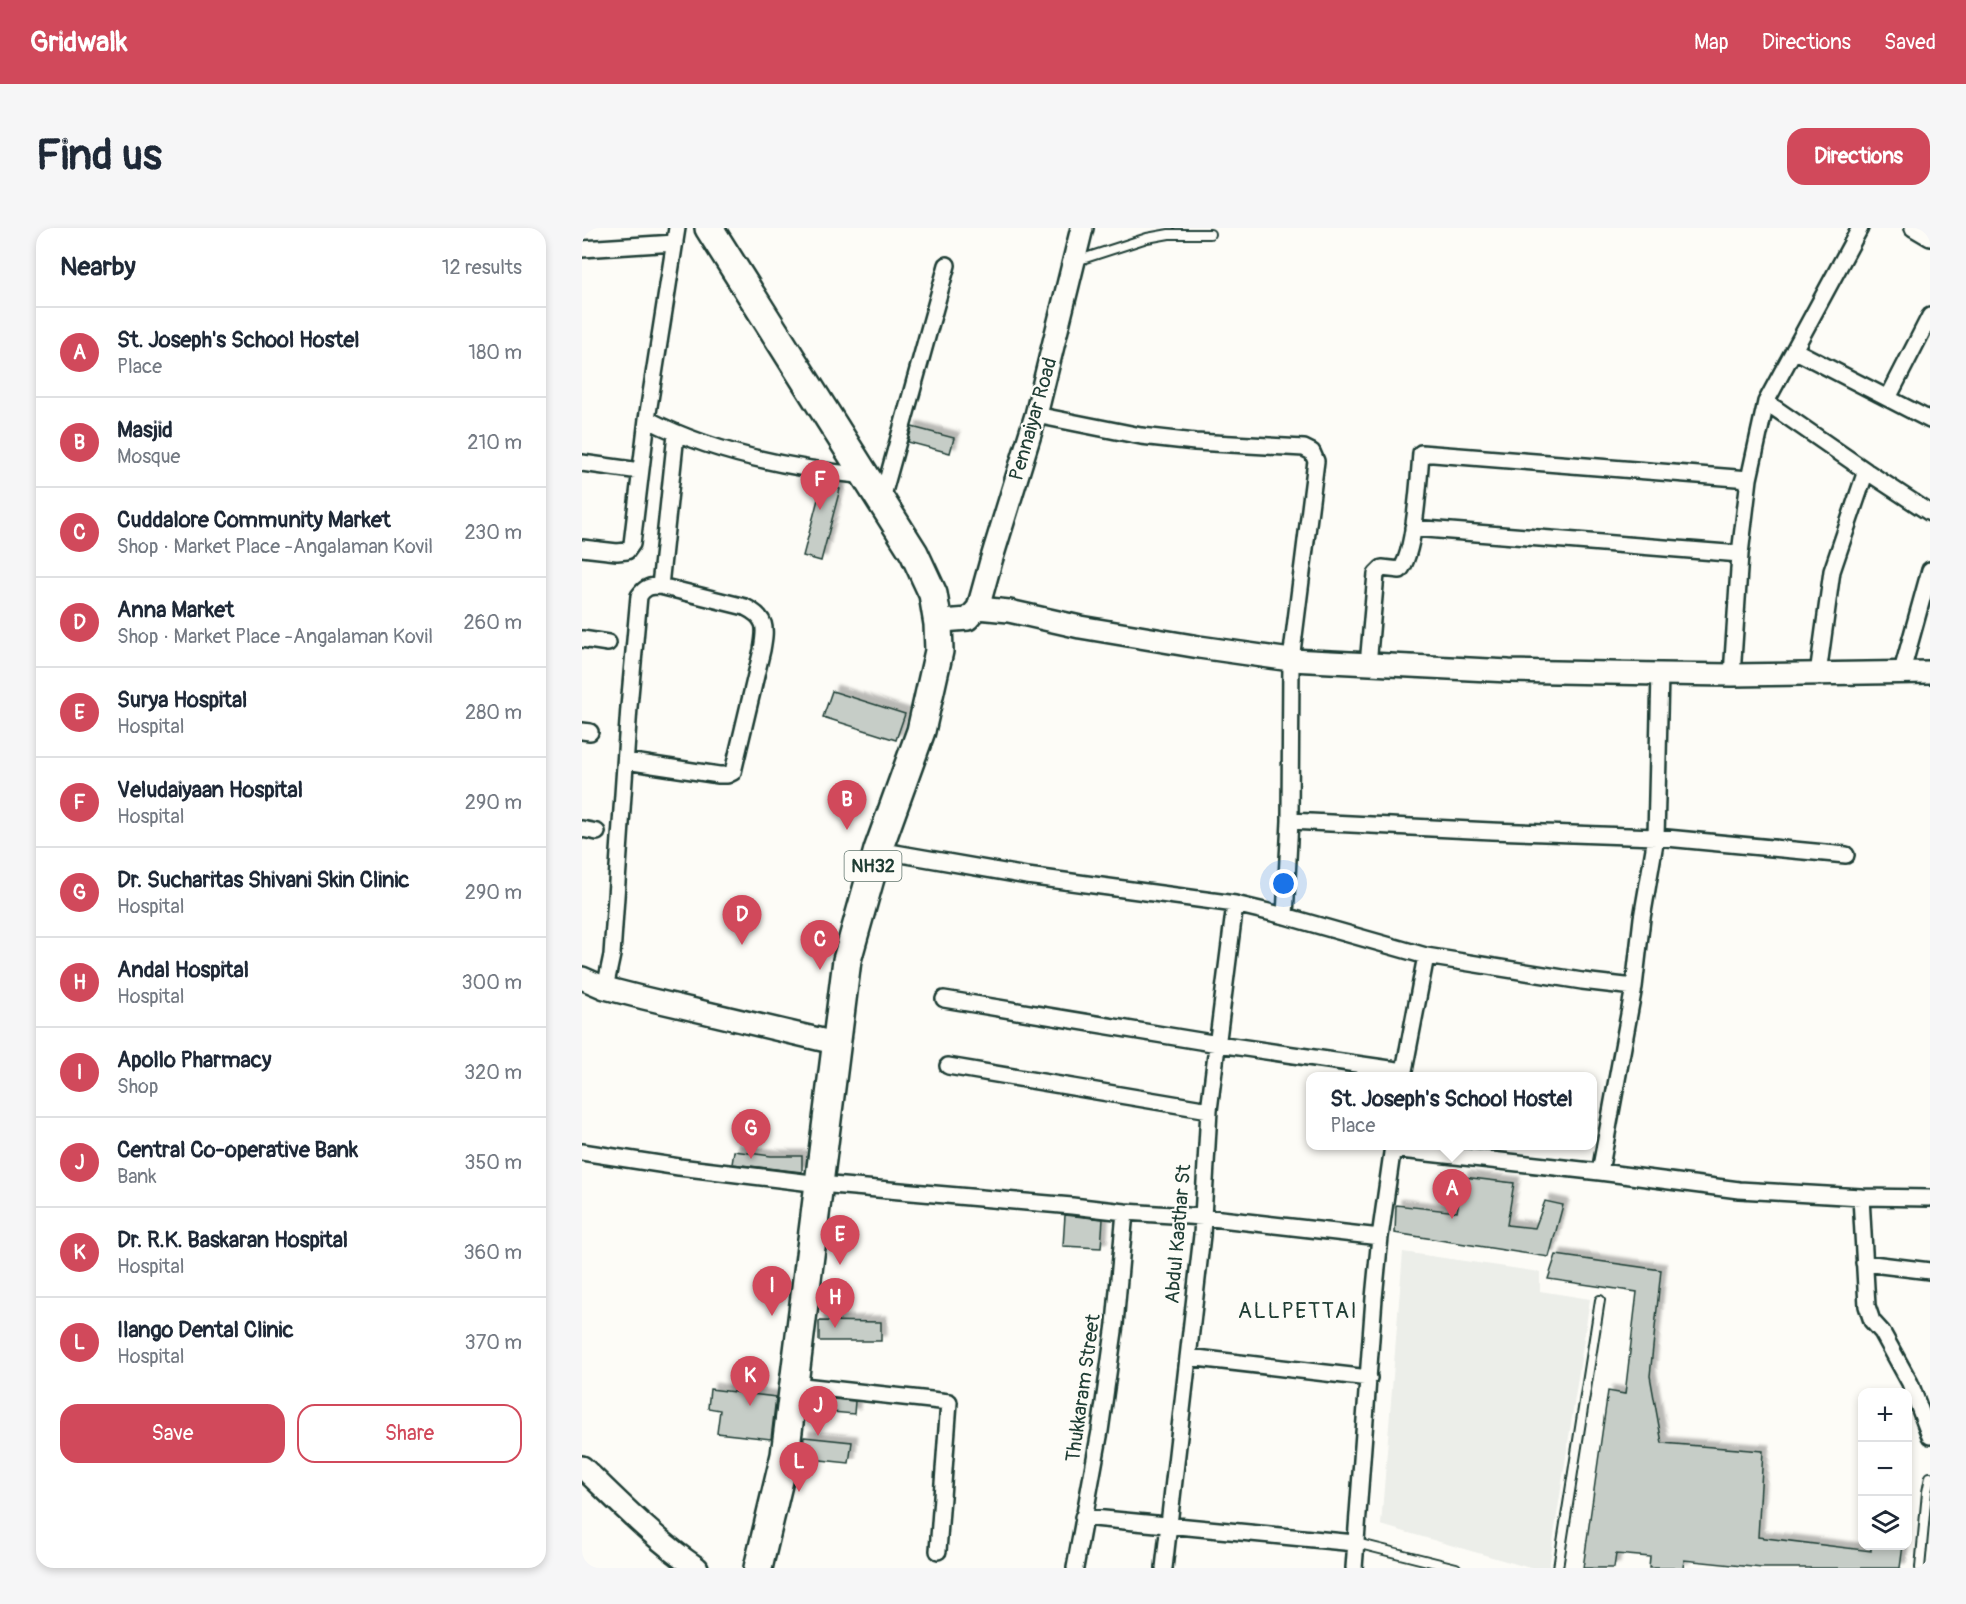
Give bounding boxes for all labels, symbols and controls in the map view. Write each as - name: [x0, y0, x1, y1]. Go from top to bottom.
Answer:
- text: Gridwalk: [30, 25, 128, 60]
- text: Map: [1694, 29, 1729, 56]
- text: Directions: [1762, 29, 1851, 56]
- text: Saved: [1884, 29, 1936, 56]
- button: Directions: [1787, 128, 1930, 185]
- text: Find us: [36, 130, 162, 182]
- text: Nearby: [60, 251, 136, 283]
- text: 12 results: [442, 255, 522, 280]
- text: St. Joseph's School Hostel: [117, 326, 359, 354]
- text: A: [73, 340, 86, 365]
- text: 180 m: [468, 340, 522, 365]
- text: Place: [117, 354, 162, 379]
- street label: Pennaiyar Road: [1004, 355, 1062, 483]
- text: Masjid: [117, 416, 173, 444]
- text: B: [74, 430, 85, 455]
- text: 210 m: [467, 430, 522, 455]
- text: Mosque: [117, 444, 180, 469]
- pin: F: [800, 460, 840, 510]
- text: Cuddalore Community Market: [117, 506, 391, 534]
- text: C: [73, 520, 86, 545]
- text: 230 m: [465, 520, 522, 545]
- text: Shop · Market Place -Angalaman Kovil: [117, 534, 433, 559]
- text: Anna Market: [117, 596, 234, 624]
- text: D: [73, 610, 86, 635]
- text: 260 m: [463, 610, 522, 635]
- text: Shop · Market Place -Angalaman Kovil: [117, 624, 433, 649]
- text: Surya Hospital: [117, 686, 247, 714]
- text: E: [74, 700, 85, 725]
- text: 280 m: [465, 700, 522, 725]
- text: Hospital: [117, 714, 184, 739]
- text: Veludaiyaan Hospital: [117, 776, 303, 804]
- pin: B: [828, 780, 866, 830]
- text: F: [73, 790, 86, 815]
- text: 290 m: [465, 790, 522, 815]
- text: Hospital: [117, 804, 184, 829]
- road number: NH32: [844, 851, 902, 881]
- text: Dr. Sucharitas Shivani Skin Clinic: [117, 866, 410, 894]
- your location: [1269, 869, 1298, 898]
- text: G: [73, 880, 86, 905]
- text: 290 m: [465, 880, 522, 905]
- text: Hospital: [117, 894, 184, 919]
- pin: D: [722, 896, 762, 945]
- pin: C: [800, 920, 840, 970]
- text: Andal Hospital: [117, 956, 249, 984]
- text: H: [73, 970, 86, 995]
- text: 300 m: [461, 970, 522, 995]
- text: Hospital: [117, 984, 184, 1009]
- text: Apollo Pharmacy: [117, 1046, 271, 1074]
- text: I: [77, 1060, 82, 1085]
- text: 320 m: [464, 1060, 522, 1085]
- popup: [1306, 1072, 1597, 1150]
- text: Shop: [117, 1074, 158, 1099]
- text: St. Joseph's School Hostel: [1330, 1085, 1573, 1113]
- pin: G: [732, 1110, 770, 1159]
- text: Place: [1330, 1113, 1375, 1138]
- text: Central Co-operative Bank: [117, 1136, 358, 1164]
- text: J: [75, 1150, 84, 1175]
- text: 350 m: [464, 1150, 522, 1175]
- street label: Abdul Kaathar St: [1159, 1162, 1197, 1305]
- text: Bank: [117, 1164, 157, 1189]
- pin: A: [1432, 1170, 1472, 1219]
- pin: E: [820, 1216, 860, 1265]
- text: Dr. R.K. Baskaran Hospital: [117, 1226, 348, 1254]
- text: K: [73, 1240, 86, 1265]
- text: 360 m: [463, 1240, 522, 1265]
- text: Hospital: [117, 1254, 184, 1279]
- pin: I: [752, 1266, 792, 1316]
- pin: H: [816, 1278, 854, 1328]
- district label: ALLPETTAI: [1238, 1297, 1358, 1325]
- street label: Thukkaram Street: [1060, 1311, 1106, 1464]
- text: Ilango Dental Clinic: [117, 1316, 294, 1344]
- text: L: [74, 1330, 85, 1355]
- text: 370 m: [465, 1330, 522, 1355]
- text: Hospital: [117, 1344, 184, 1369]
- pin: K: [730, 1356, 770, 1406]
- pin: J: [798, 1386, 838, 1436]
- map controls: [1858, 1388, 1912, 1550]
- button: +: [1858, 1388, 1912, 1442]
- button: Save: [60, 1404, 285, 1463]
- button: Share: [297, 1404, 522, 1463]
- pin: L: [780, 1442, 818, 1492]
- button: −: [1858, 1442, 1912, 1496]
- button: layers: [1858, 1496, 1912, 1550]

